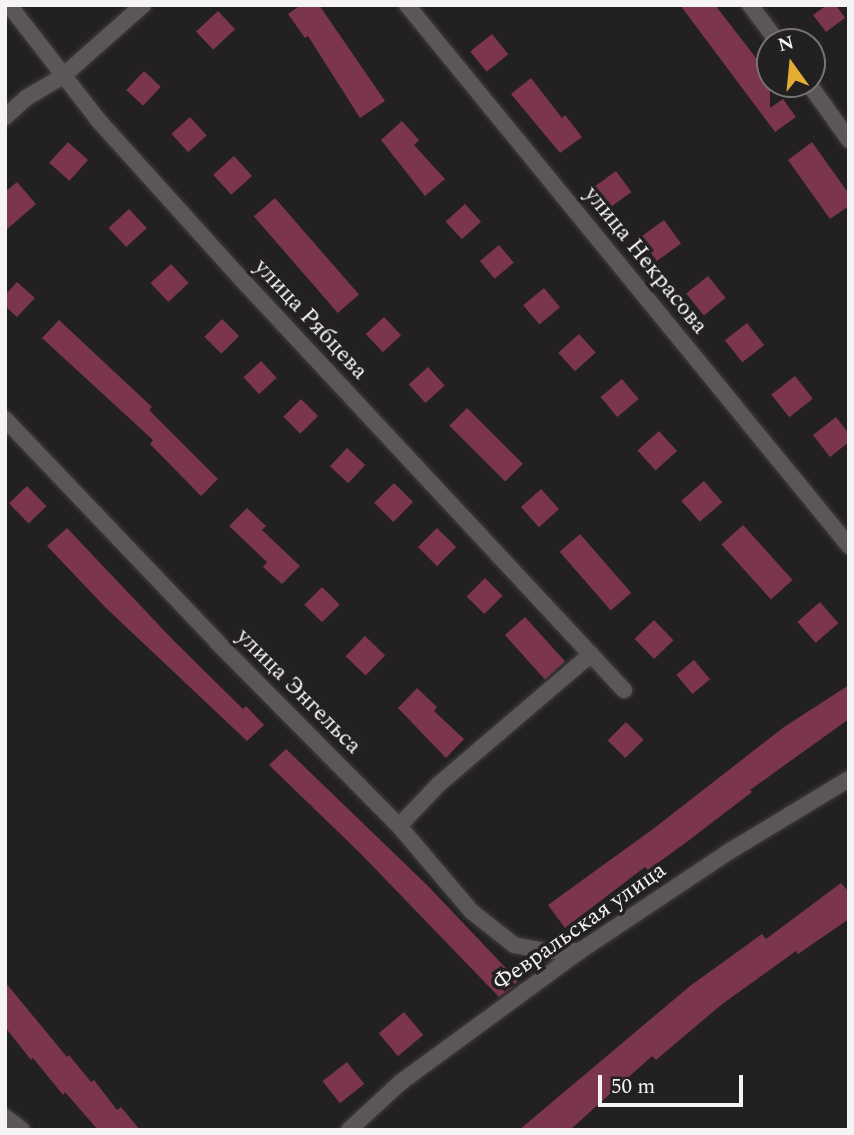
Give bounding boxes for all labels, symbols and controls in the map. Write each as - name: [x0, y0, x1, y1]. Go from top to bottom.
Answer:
- north arrow: [756, 28, 826, 98]
- text: N: [775, 28, 797, 60]
- street label: улица Некрасова: [577, 182, 713, 340]
- street label: улица Рябцева: [247, 254, 373, 386]
- street label: улица Энгельса: [230, 624, 366, 760]
- street label: Февральская улица: [488, 857, 672, 997]
- scale bar: [602, 1062, 747, 1106]
- text: 50 m: [611, 1071, 655, 1103]

